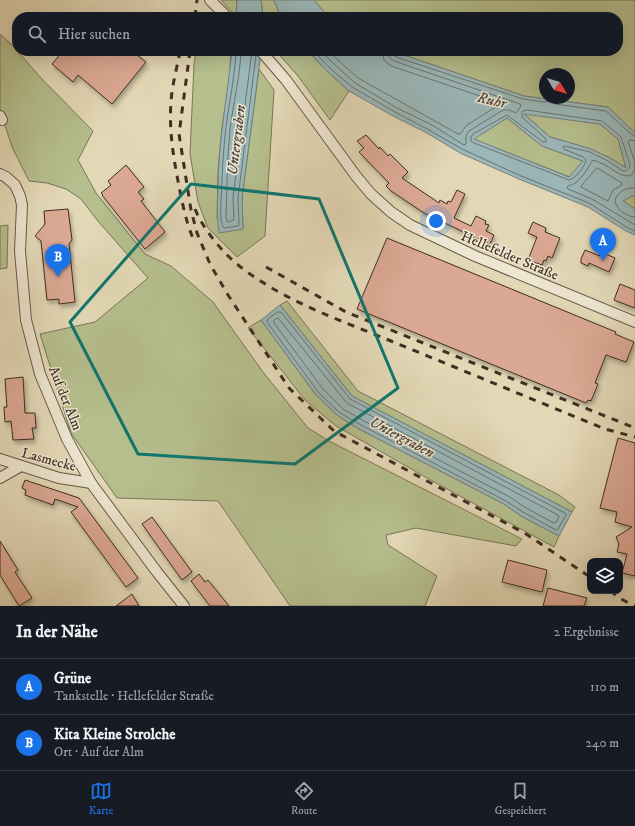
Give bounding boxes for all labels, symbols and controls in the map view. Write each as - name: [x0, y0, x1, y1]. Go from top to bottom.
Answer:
- search box: [12, 12, 623, 56]
- icon: search: [26, 23, 48, 45]
- text: Hier suchen: [58, 25, 130, 44]
- north arrow: [539, 68, 575, 104]
- water label: Ruhr: [474, 88, 510, 113]
- water label: Untergraben: [223, 103, 250, 176]
- your location: [426, 211, 446, 231]
- street label: Hellefelder Straße: [458, 227, 561, 285]
- pin: A: [590, 228, 616, 261]
- pin: B: [45, 244, 71, 277]
- street label: Auf der Alm: [44, 364, 86, 434]
- water label: Untergraben: [366, 412, 438, 463]
- street label: Lasmecke: [20, 444, 78, 476]
- map controls: [587, 558, 623, 594]
- button: layers: [587, 558, 623, 594]
- text: In der Nähe: [16, 621, 98, 643]
- text: 2 Ergebnisse: [554, 624, 619, 640]
- text: Grüne: [54, 669, 91, 688]
- text: A: [25, 679, 33, 695]
- text: 110 m: [590, 679, 619, 695]
- text: Tankstelle · Hellefelder Straße: [54, 688, 214, 704]
- text: Kita Kleine Strolche: [54, 725, 175, 744]
- text: B: [25, 735, 33, 751]
- text: 240 m: [586, 735, 619, 751]
- text: Ort · Auf der Alm: [54, 744, 144, 760]
- tab: Karte: [89, 780, 113, 818]
- tab: Route: [291, 780, 317, 818]
- tab: Gespeichert: [495, 780, 546, 818]

